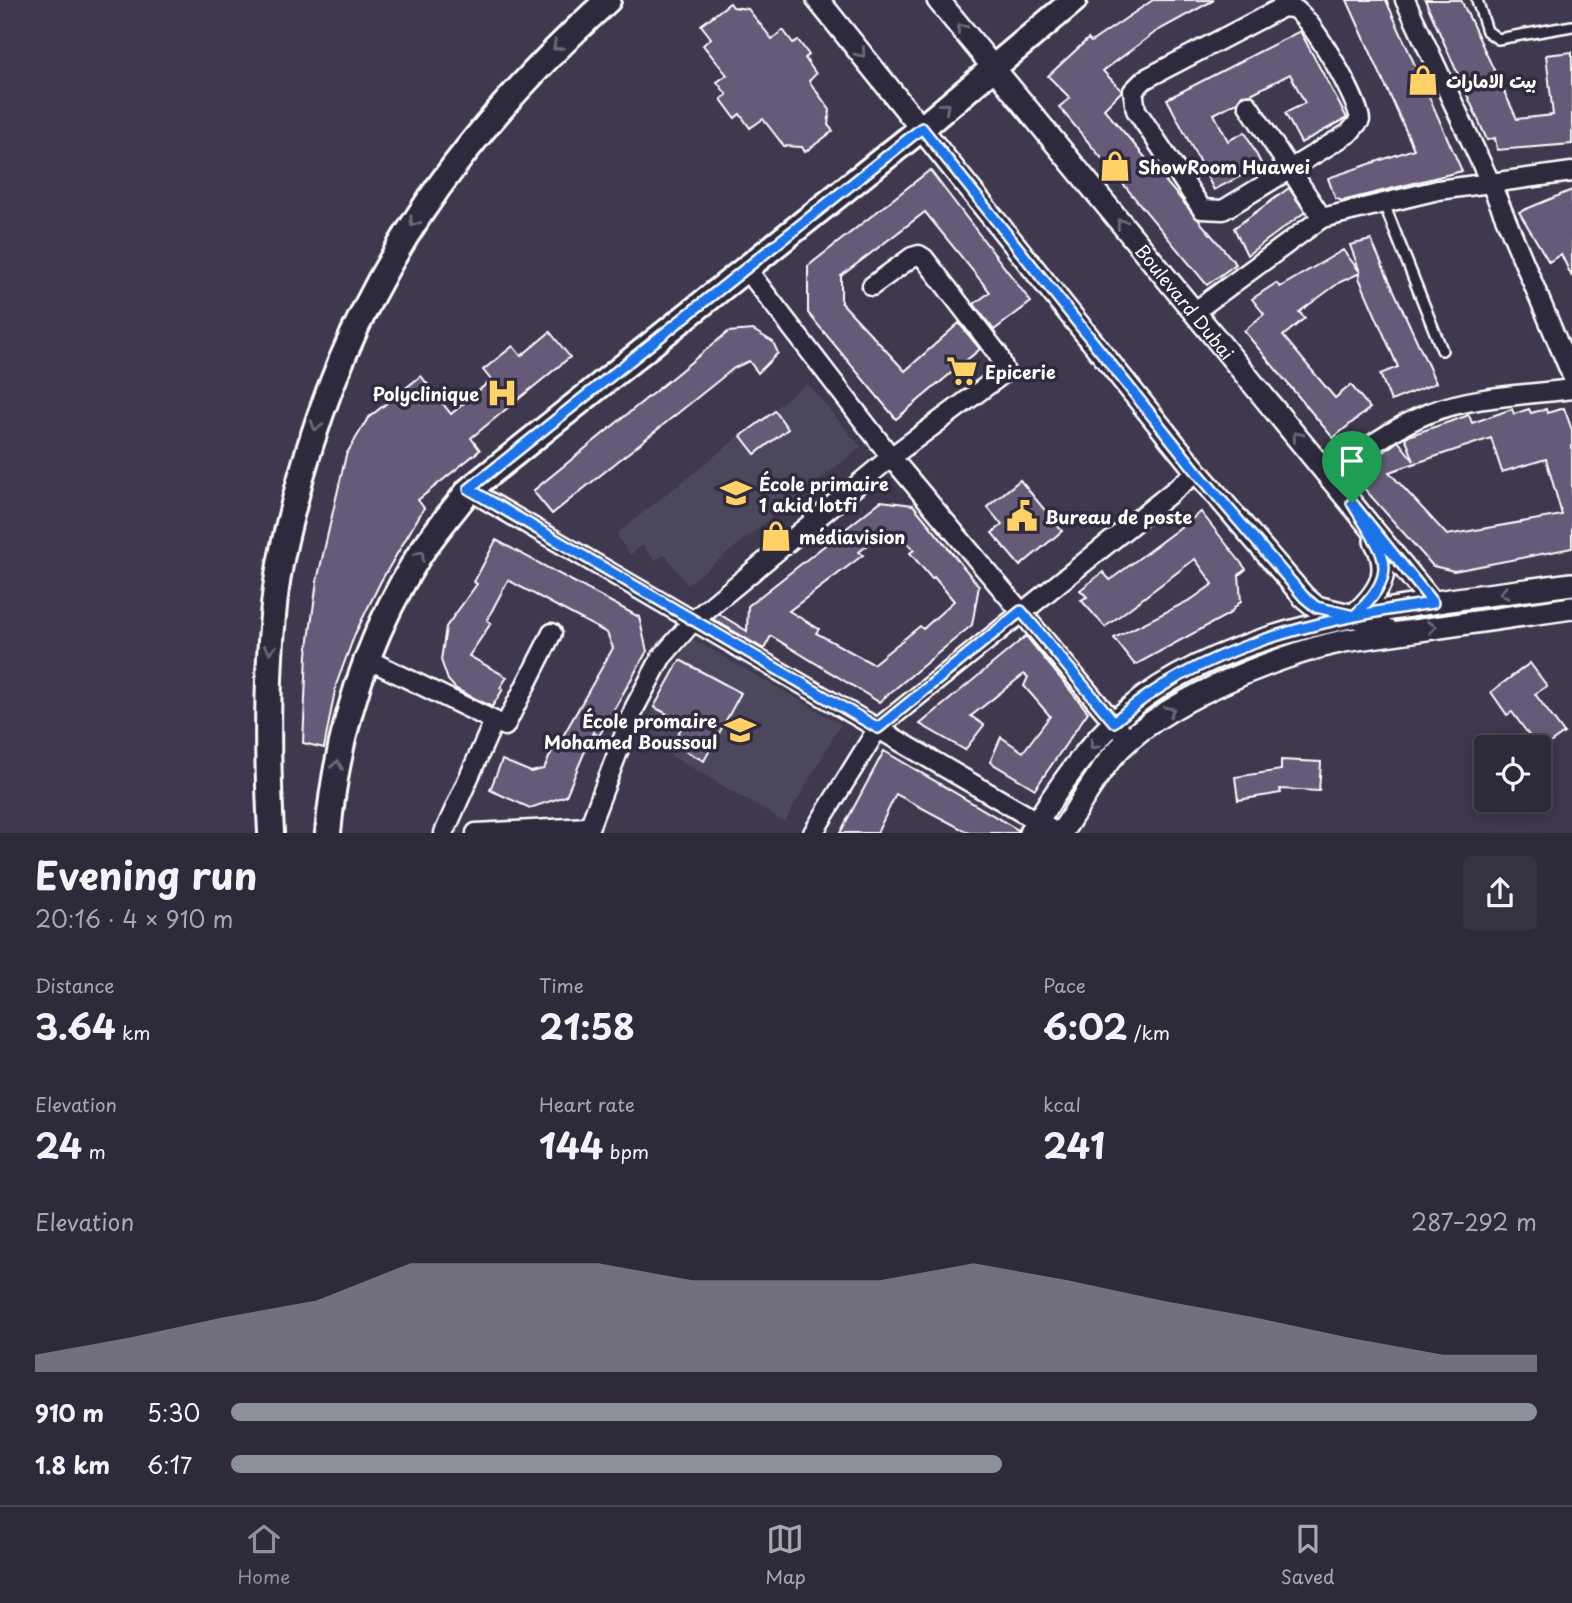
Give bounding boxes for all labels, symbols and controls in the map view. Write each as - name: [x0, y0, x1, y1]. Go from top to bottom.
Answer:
- one-way arrow: [957, 23, 969, 36]
- one-way arrow: [552, 38, 565, 50]
- one-way arrow: [853, 45, 865, 58]
- shop icon: بيت الامارات: [1406, 63, 1440, 97]
- place label: بيت الامارات: [1446, 67, 1537, 94]
- one-way arrow: [937, 103, 950, 115]
- shop icon: ShowRoom Huawei: [1098, 149, 1132, 183]
- place label: ShowRoom Huawei: [1138, 153, 1310, 180]
- one-way arrow: [410, 215, 423, 228]
- one-way arrow: [1117, 218, 1129, 231]
- street label: Boulevard Dubai: [1130, 238, 1241, 365]
- supermarket icon: Epicerie: [945, 354, 979, 388]
- place label: Epicerie: [985, 358, 1056, 385]
- hospital icon: Polyclinique: [485, 376, 519, 410]
- place label: Polyclinique: [373, 380, 479, 407]
- one-way arrow: [310, 420, 324, 432]
- pin: [1322, 431, 1382, 503]
- one-way arrow: [1293, 432, 1305, 445]
- icon: arrive: [1333, 442, 1371, 480]
- place label: École primaire 1 akid lotfi: [759, 470, 889, 518]
- school or university icon: École primaire 1 akid lotfi: [719, 476, 753, 510]
- public building icon: Bureau de poste: [1005, 499, 1039, 533]
- place label: Bureau de poste: [1045, 503, 1192, 530]
- shop icon: médiavision: [759, 519, 793, 553]
- place label: médiavision: [799, 523, 905, 550]
- one-way arrow: [412, 550, 424, 563]
- one-way arrow: [1499, 585, 1510, 600]
- one-way arrow: [1426, 619, 1438, 634]
- one-way arrow: [263, 643, 278, 654]
- one-way arrow: [1163, 705, 1176, 719]
- place label: École promaire Mohamed Boussoul: [544, 707, 717, 755]
- school or university icon: École promaire Mohamed Boussoul: [723, 713, 757, 747]
- map controls: [1474, 735, 1551, 812]
- button: locate: [1474, 735, 1551, 812]
- one-way arrow: [1090, 736, 1102, 749]
- one-way arrow: [329, 759, 344, 771]
- text: Evening run: [35, 846, 257, 903]
- button: share: [1463, 856, 1537, 930]
- text: 20:16 · 4 × 910 m: [35, 901, 233, 936]
- text: Distance: [35, 971, 115, 999]
- text: Time: [539, 971, 584, 999]
- text: Pace: [1043, 971, 1086, 999]
- text: 3.64: [35, 999, 116, 1052]
- text: 21:58: [539, 999, 635, 1052]
- text: 6:02: [1043, 999, 1128, 1052]
- text: km: [116, 1018, 151, 1046]
- text: /km: [1128, 1018, 1170, 1046]
- text: Elevation: [35, 1090, 117, 1118]
- text: Heart rate: [539, 1090, 635, 1118]
- text: kcal: [1043, 1090, 1081, 1118]
- text: 24: [35, 1118, 82, 1171]
- text: 144: [539, 1118, 604, 1171]
- text: 241: [1043, 1118, 1105, 1171]
- text: m: [82, 1137, 106, 1165]
- text: bpm: [604, 1137, 649, 1165]
- text: Elevation: [35, 1204, 134, 1239]
- text: 287–292 m: [1411, 1204, 1537, 1239]
- text: 910 m: [35, 1395, 104, 1430]
- text: 5:30: [147, 1395, 200, 1430]
- text: 1.8 km: [35, 1447, 110, 1482]
- text: 6:17: [147, 1447, 192, 1482]
- tab: Home: [237, 1520, 290, 1590]
- tab: Map: [765, 1520, 806, 1590]
- tab: Saved: [1281, 1520, 1335, 1590]

